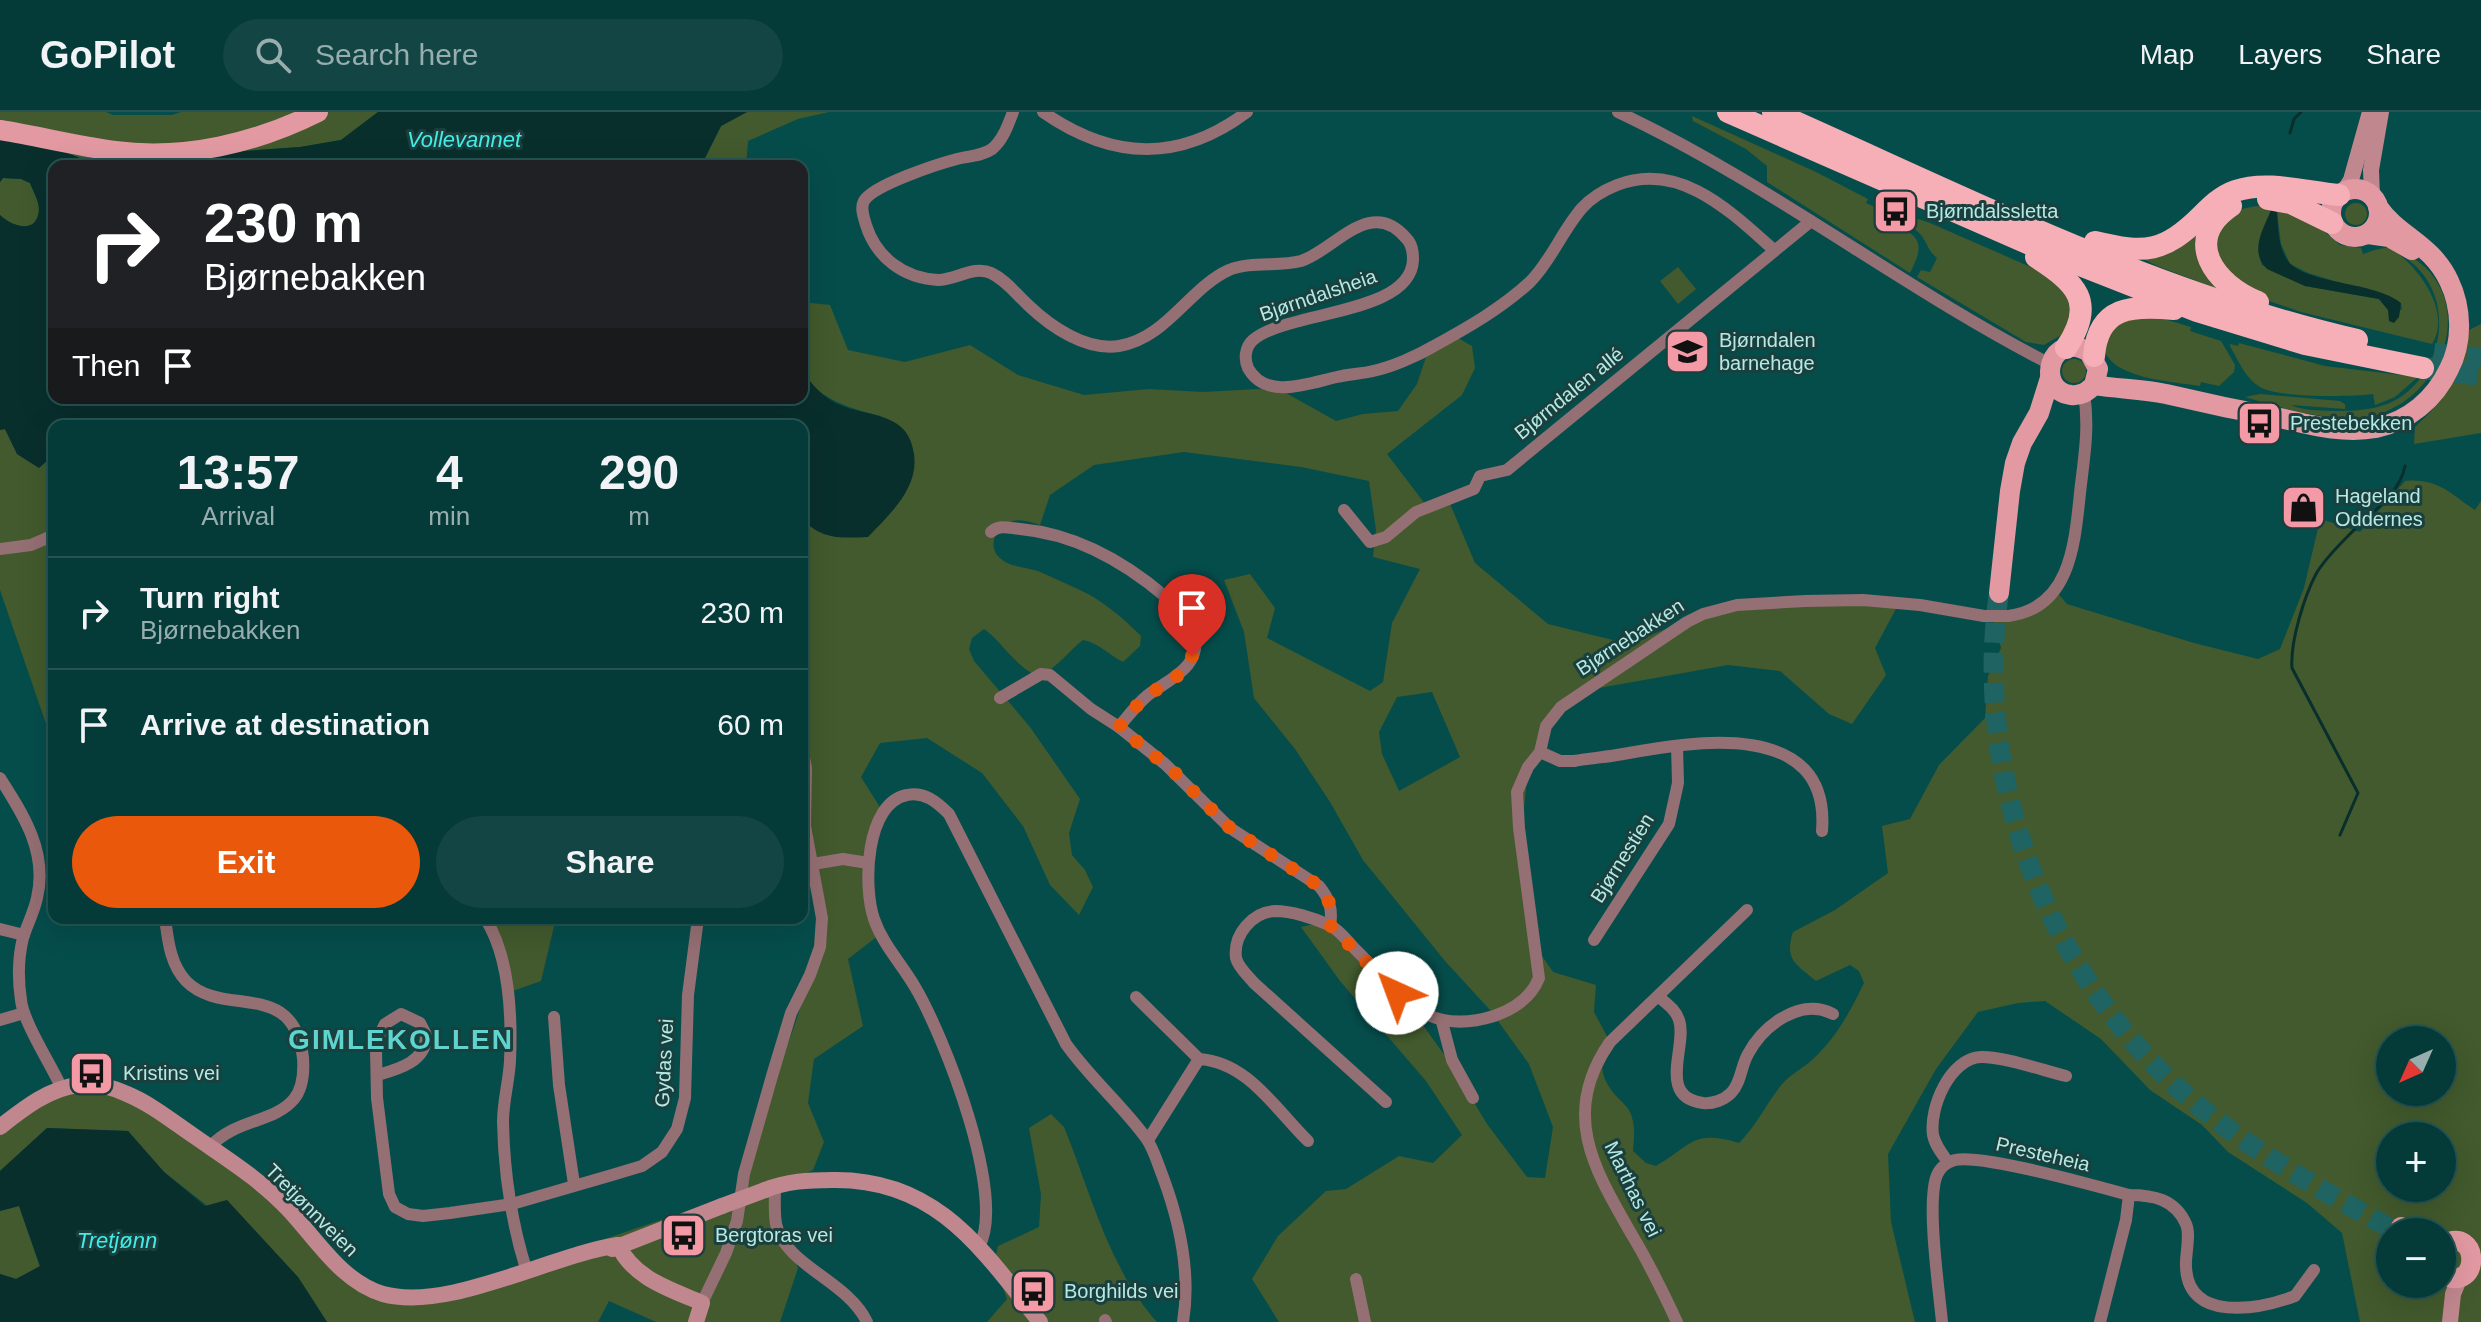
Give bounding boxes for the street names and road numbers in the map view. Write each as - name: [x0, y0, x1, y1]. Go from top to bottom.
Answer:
- street label: Bjørndalsheia: [1257, 264, 1380, 325]
- street label: Bjørndalen allé: [1510, 342, 1628, 444]
- street label: Bjørnebakken: [1572, 594, 1688, 680]
- street label: Bjørnestien: [1586, 809, 1658, 907]
- street label: Gydas vei: [651, 1018, 677, 1108]
- street label: Presteheia: [1994, 1133, 2093, 1176]
- street label: Marthas vei: [1600, 1138, 1666, 1240]
- street label: Tretjønnveien: [261, 1159, 363, 1261]

